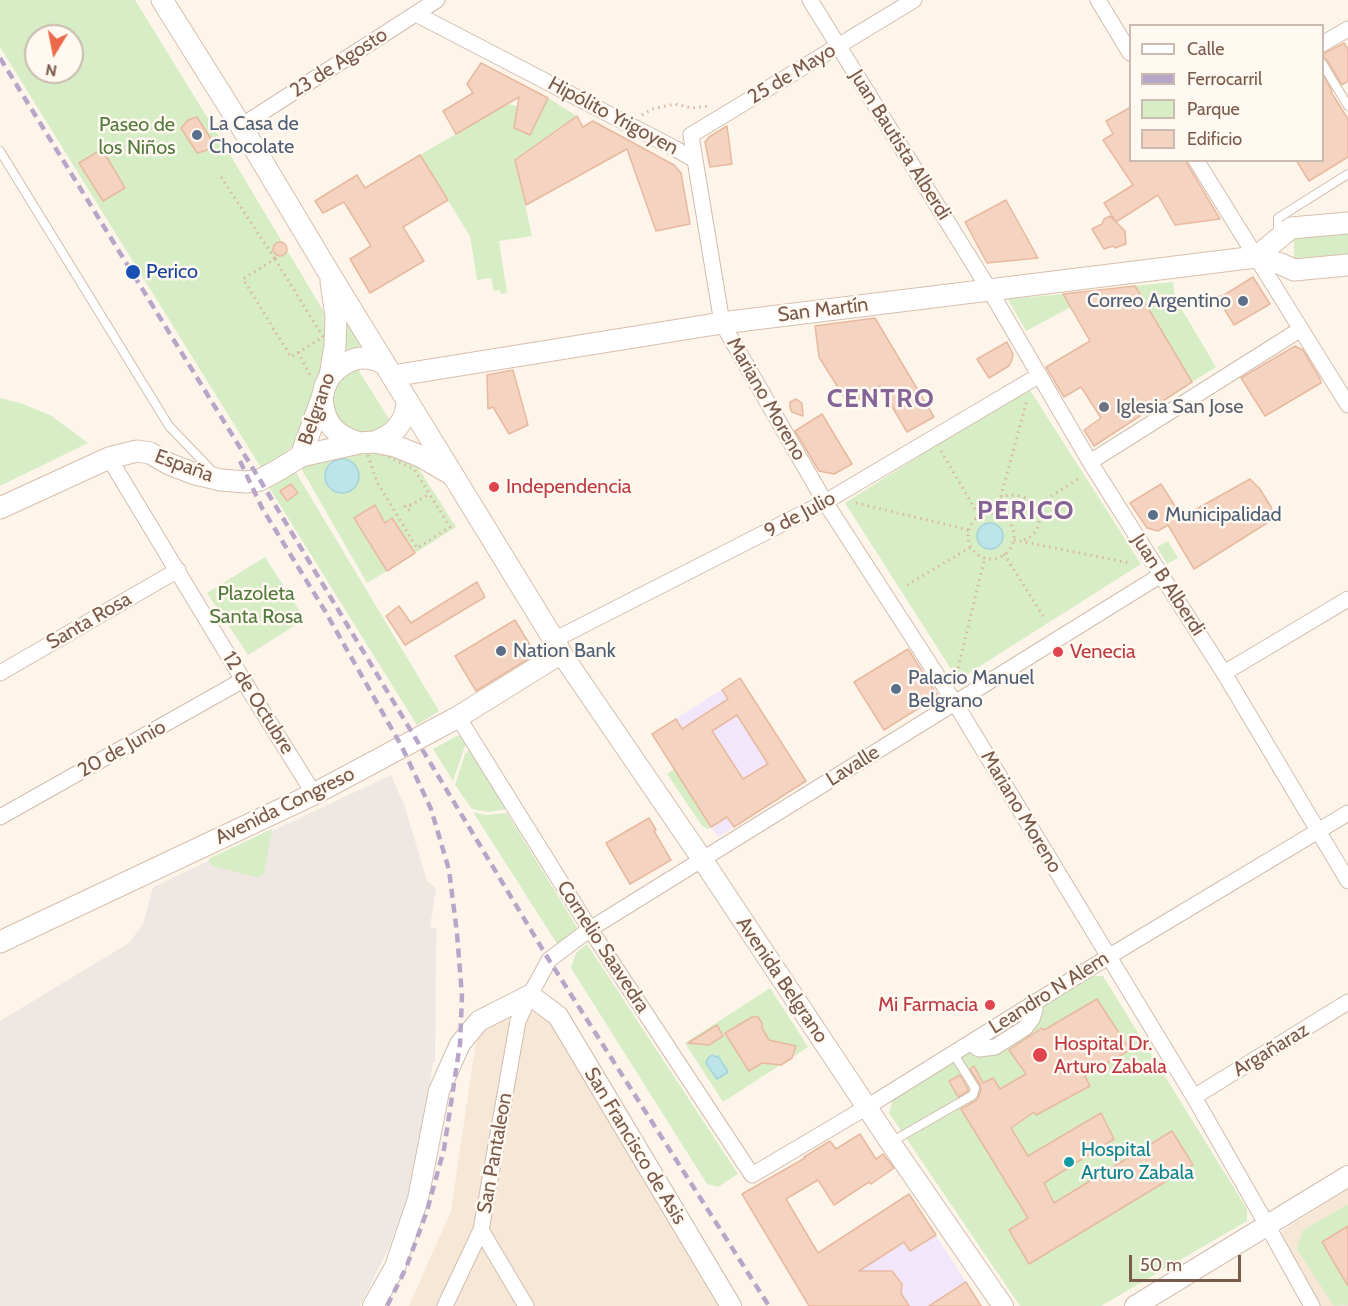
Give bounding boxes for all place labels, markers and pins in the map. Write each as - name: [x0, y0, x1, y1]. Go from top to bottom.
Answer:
- place label: La Casa de Chocolate: [209, 112, 299, 159]
- marker: La Casa de Chocolate: [190, 128, 204, 142]
- place label: Perico: [146, 260, 198, 284]
- marker: Perico: [124, 263, 142, 281]
- place label: Correo Argentino: [1087, 289, 1231, 313]
- marker: Correo Argentino: [1236, 294, 1250, 308]
- place label: Iglesia San Jose: [1116, 395, 1244, 419]
- marker: Iglesia San Jose: [1097, 400, 1111, 414]
- place label: Independencia: [506, 475, 631, 499]
- marker: Independencia: [487, 480, 501, 494]
- place label: Municipalidad: [1165, 503, 1282, 527]
- marker: Municipalidad: [1146, 508, 1160, 522]
- place label: Nation Bank: [513, 639, 616, 663]
- place label: Venecia: [1070, 640, 1136, 664]
- marker: Nation Bank: [494, 644, 508, 658]
- marker: Venecia: [1051, 645, 1065, 659]
- place label: Palacio Manuel Belgrano: [908, 666, 1034, 713]
- marker: Palacio Manuel Belgrano: [889, 682, 903, 696]
- place label: Mi Farmacia: [878, 993, 978, 1017]
- marker: Mi Farmacia: [983, 998, 997, 1012]
- place label: Hospital Dr. Arturo Zabala: [1054, 1032, 1167, 1079]
- marker: Hospital Dr. Arturo Zabala: [1031, 1046, 1049, 1064]
- place label: Hospital Arturo Zabala: [1081, 1138, 1194, 1185]
- marker: Hospital Arturo Zabala: [1062, 1155, 1076, 1169]

